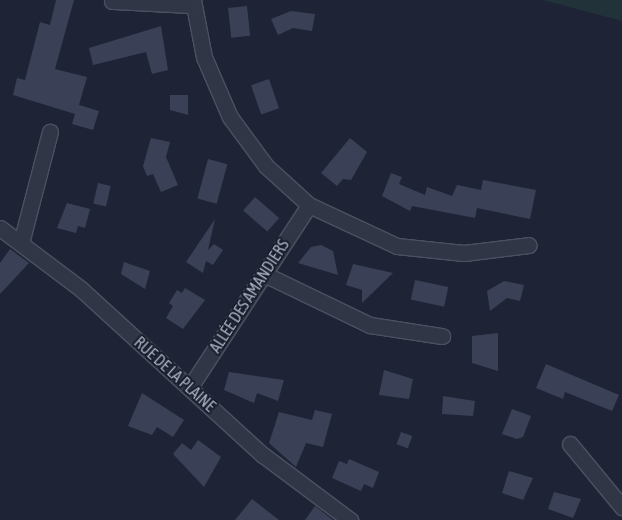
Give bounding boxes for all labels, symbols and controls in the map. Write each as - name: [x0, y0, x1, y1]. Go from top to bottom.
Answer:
- street label: ALLÉE DES AMANDIERS: [205, 236, 293, 356]
- street label: RUE DE LA PLAINE: [130, 332, 220, 416]

